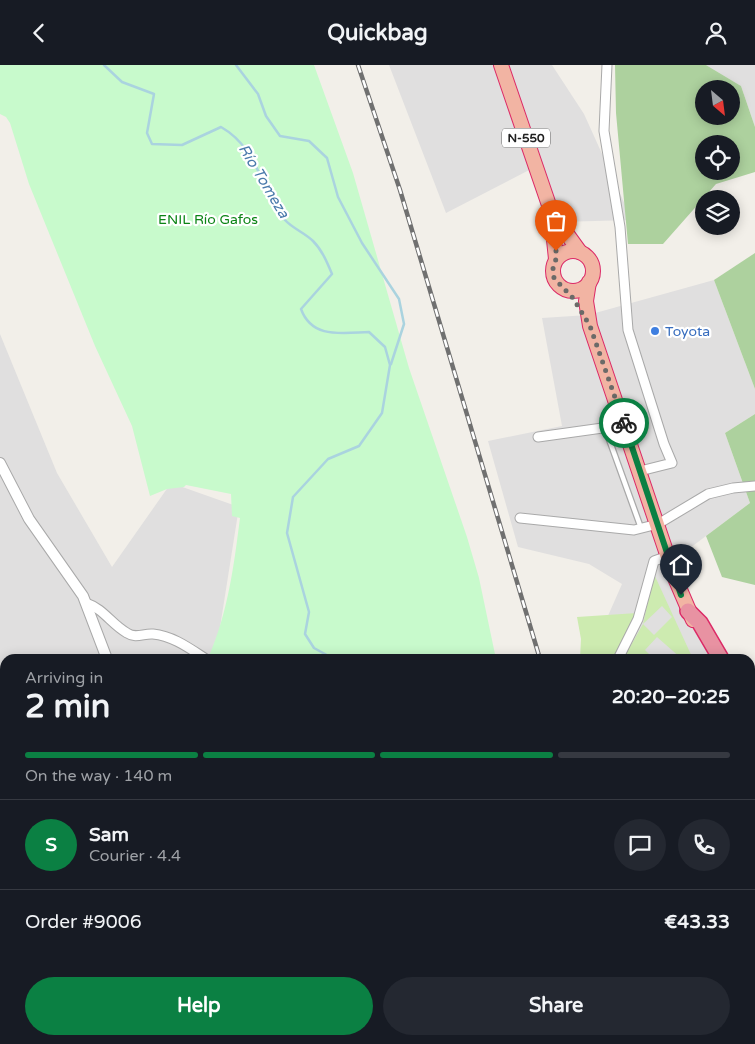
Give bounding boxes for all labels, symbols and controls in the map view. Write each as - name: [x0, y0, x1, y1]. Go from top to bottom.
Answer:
- icon: back: [25, 19, 53, 47]
- icon: person: [702, 19, 730, 47]
- text: Quickbag: [327, 20, 428, 46]
- north arrow: [695, 80, 740, 125]
- map controls: [695, 80, 740, 235]
- road number: N-550: [502, 129, 550, 147]
- button: locate: [695, 135, 740, 180]
- water label: Río Tomeza: [235, 141, 293, 222]
- button: layers: [695, 190, 740, 235]
- pin: [535, 200, 577, 251]
- icon: bag: [542, 207, 570, 235]
- park label: ENIL Río Gafos: [158, 211, 258, 228]
- place label: Toyota: [665, 323, 710, 340]
- marker: Toyota: [649, 325, 661, 337]
- courier: [599, 398, 649, 448]
- icon: bike: [610, 409, 638, 437]
- pin: [660, 544, 702, 595]
- icon: home: [667, 551, 695, 579]
- text: Arriving in: [25, 668, 103, 688]
- text: 20:20–20:25: [612, 686, 730, 708]
- text: 2 min: [25, 688, 110, 726]
- text: On the way · 140 m: [25, 766, 172, 786]
- button: chat: [614, 819, 666, 871]
- button: phone: [678, 819, 730, 871]
- text: Sam: [89, 824, 129, 846]
- text: S: [45, 834, 57, 856]
- text: Courier · 4.4: [89, 846, 181, 866]
- text: Order #9006: [25, 911, 142, 933]
- text: €43.33: [664, 911, 730, 933]
- button: Help: [25, 977, 373, 1035]
- button: Share: [383, 977, 730, 1035]

